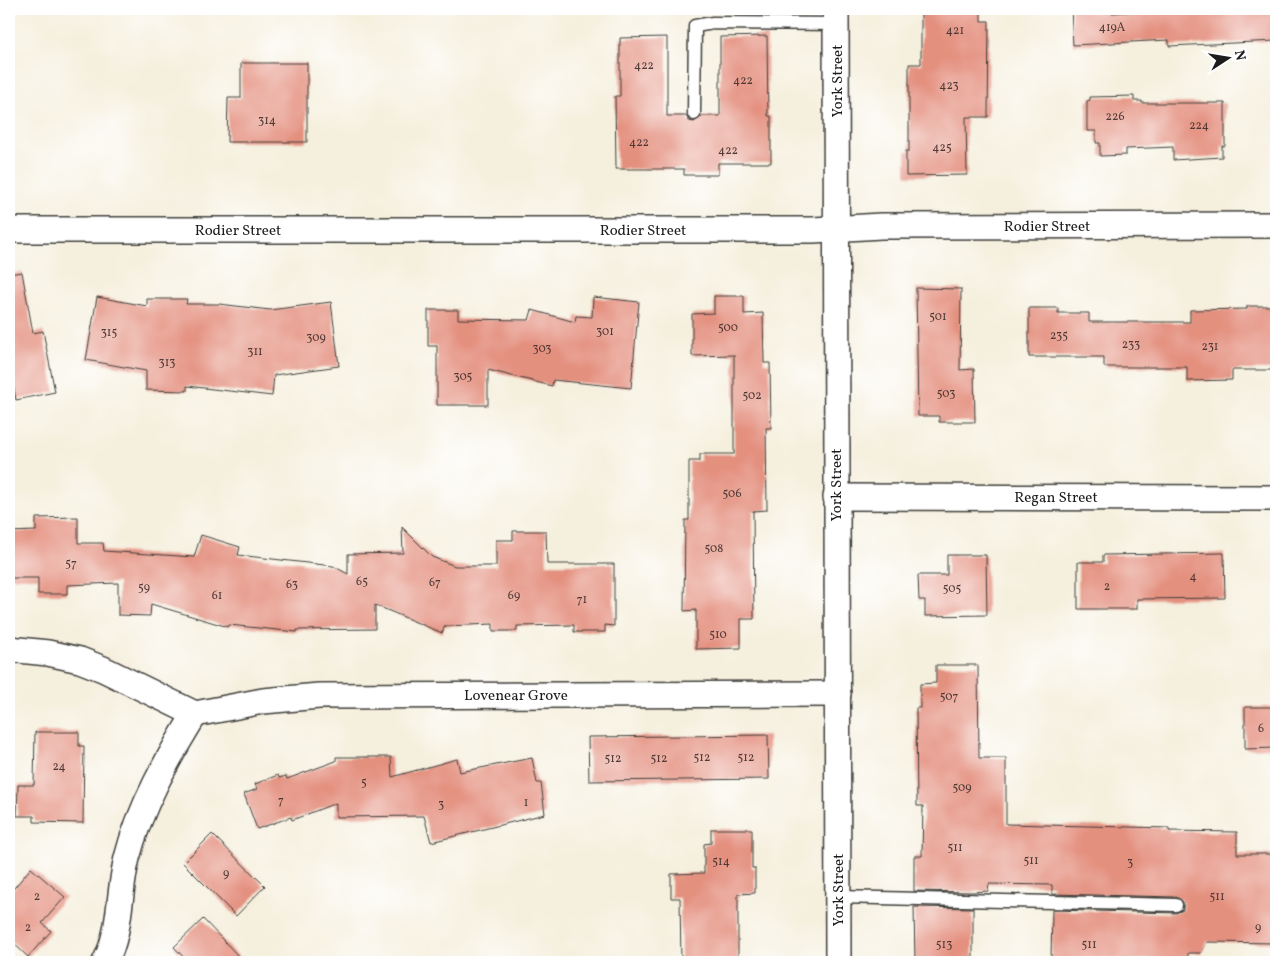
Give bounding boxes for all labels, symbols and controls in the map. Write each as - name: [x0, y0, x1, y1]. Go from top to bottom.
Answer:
- house number: 419A: [1099, 20, 1126, 36]
- house number: 421: [946, 23, 964, 39]
- north arrow: [1202, 32, 1252, 82]
- street label: York Street: [828, 45, 849, 117]
- text: N: [1229, 49, 1250, 63]
- house number: 422: [634, 58, 654, 74]
- house number: 422: [733, 73, 753, 89]
- house number: 423: [939, 78, 959, 94]
- house number: 226: [1106, 109, 1124, 125]
- house number: 314: [258, 113, 276, 129]
- house number: 224: [1189, 118, 1209, 134]
- house number: 422: [629, 135, 649, 151]
- house number: 425: [932, 140, 952, 156]
- house number: 422: [718, 143, 738, 159]
- street label: Rodier Street: [1004, 217, 1090, 238]
- street label: Rodier Street: [195, 221, 281, 242]
- street label: Rodier Street: [600, 221, 686, 242]
- house number: 501: [929, 309, 947, 325]
- house number: 500: [718, 320, 738, 336]
- house number: 301: [596, 324, 614, 340]
- house number: 315: [101, 325, 118, 341]
- house number: 235: [1050, 328, 1068, 344]
- house number: 309: [306, 330, 326, 346]
- house number: 233: [1122, 337, 1140, 353]
- house number: 231: [1202, 339, 1218, 355]
- house number: 303: [533, 341, 551, 357]
- house number: 311: [247, 344, 263, 360]
- house number: 313: [159, 355, 175, 371]
- house number: 305: [454, 369, 473, 385]
- house number: 503: [937, 386, 955, 402]
- house number: 502: [742, 388, 762, 404]
- street label: York Street: [827, 449, 848, 521]
- house number: 506: [723, 486, 741, 502]
- street label: Regan Street: [1014, 488, 1098, 509]
- house number: 508: [705, 541, 723, 557]
- house number: 57: [65, 556, 77, 572]
- house number: 4: [1189, 569, 1197, 585]
- house number: 65: [356, 574, 368, 590]
- house number: 67: [429, 575, 441, 591]
- house number: 63: [286, 577, 298, 593]
- house number: 2: [1104, 579, 1110, 595]
- house number: 59: [138, 580, 150, 596]
- house number: 505: [943, 581, 961, 597]
- house number: 61: [212, 588, 222, 604]
- house number: 69: [508, 588, 520, 604]
- house number: 71: [577, 592, 587, 608]
- house number: 510: [709, 627, 727, 643]
- street label: Lovenear Grove: [464, 686, 568, 707]
- house number: 507: [940, 689, 958, 705]
- house number: 6: [1258, 721, 1264, 737]
- house number: 512: [694, 750, 710, 766]
- house number: 512: [738, 750, 754, 766]
- house number: 512: [605, 751, 621, 767]
- house number: 512: [651, 751, 667, 767]
- house number: 24: [52, 759, 66, 775]
- house number: 5: [361, 775, 367, 791]
- house number: 509: [952, 780, 972, 796]
- house number: 7: [278, 793, 284, 809]
- house number: 1: [524, 795, 528, 811]
- house number: 3: [438, 797, 444, 813]
- house number: 511: [947, 840, 963, 856]
- house number: 511: [1023, 853, 1039, 869]
- house number: 514: [712, 854, 730, 870]
- street label: York Street: [829, 854, 850, 926]
- house number: 3: [1127, 855, 1133, 871]
- house number: 9: [223, 866, 229, 882]
- house number: 2: [34, 889, 40, 905]
- house number: 511: [1209, 889, 1225, 905]
- house number: 2: [25, 920, 31, 936]
- house number: 9: [1255, 920, 1261, 936]
- house number: 513: [936, 937, 952, 953]
- house number: 511: [1081, 937, 1097, 953]

